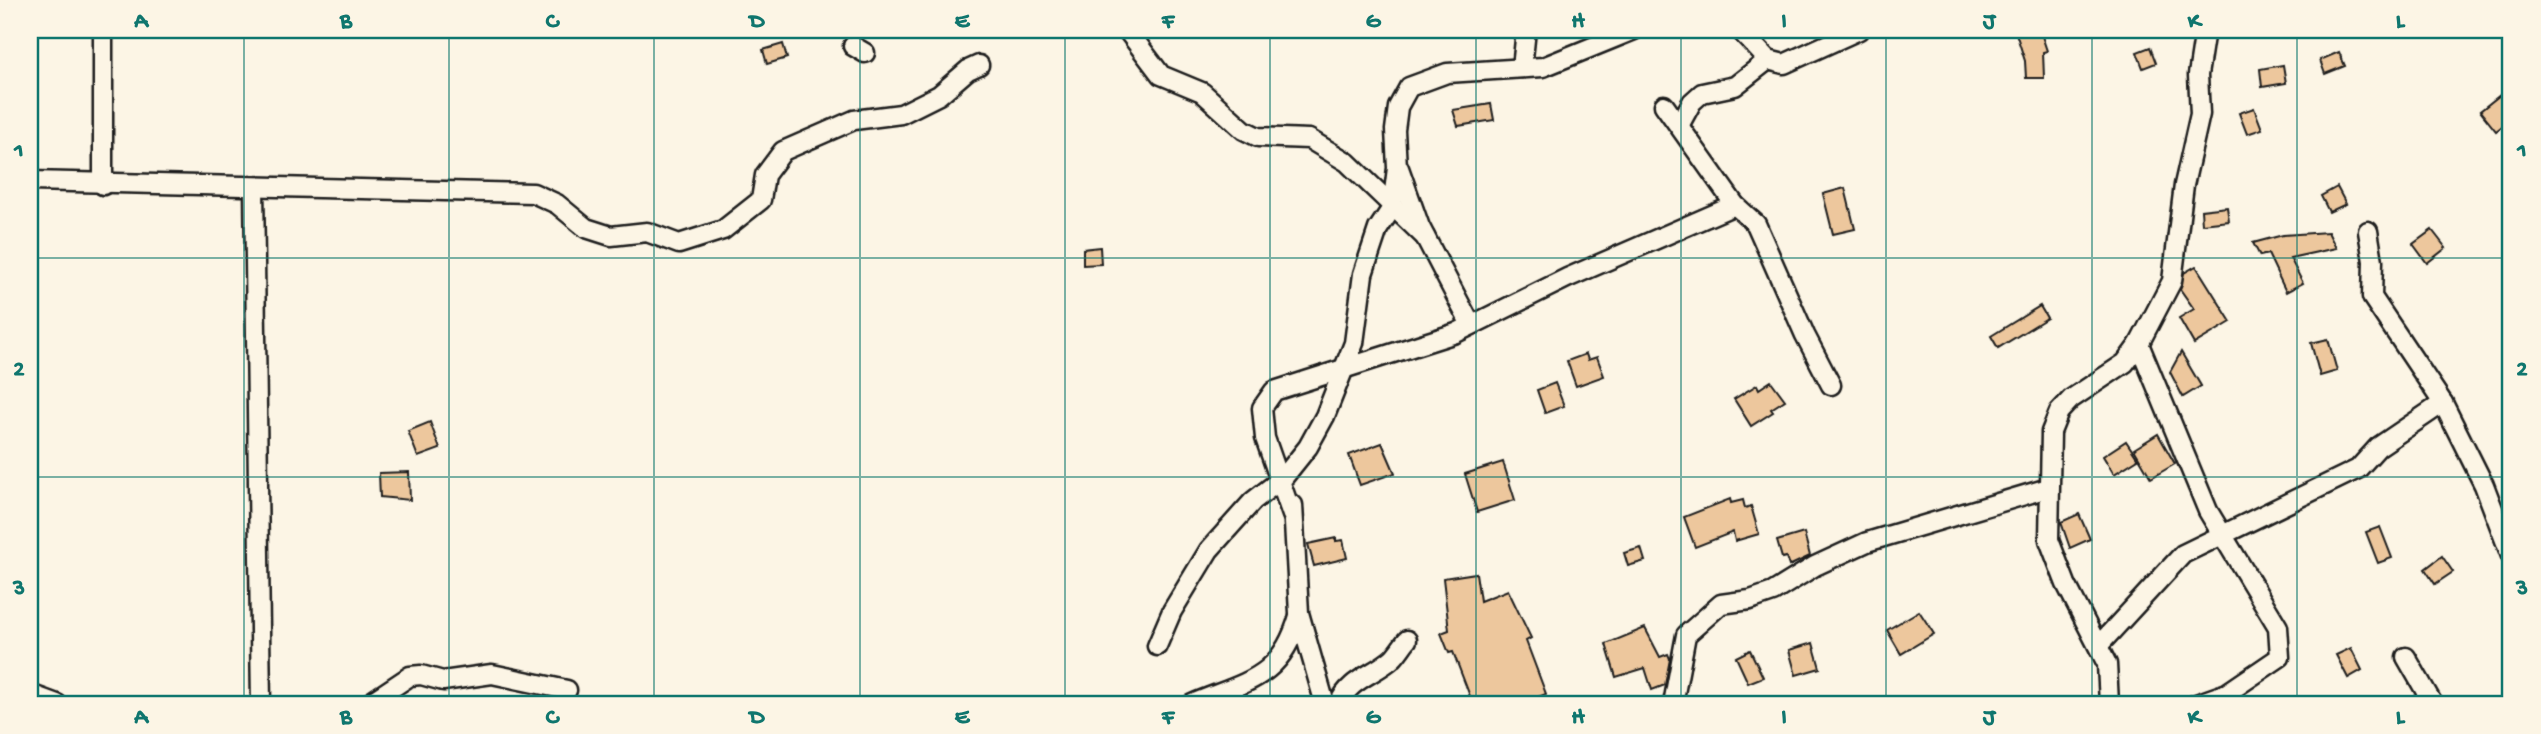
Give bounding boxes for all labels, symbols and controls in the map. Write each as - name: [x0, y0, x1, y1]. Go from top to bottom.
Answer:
- text: A: [133, 9, 149, 36]
- text: B: [339, 9, 353, 36]
- text: C: [546, 9, 561, 36]
- text: D: [748, 9, 766, 36]
- text: E: [955, 9, 971, 36]
- text: F: [1161, 9, 1176, 36]
- text: G: [1366, 9, 1382, 36]
- text: H: [1571, 9, 1585, 36]
- text: I: [1781, 9, 1787, 36]
- text: J: [1982, 9, 1997, 36]
- text: K: [2187, 9, 2204, 36]
- text: L: [2396, 9, 2406, 36]
- text: 1: [13, 138, 24, 165]
- text: 1: [2516, 138, 2527, 165]
- text: 2: [13, 357, 25, 384]
- text: 2: [2516, 357, 2528, 384]
- text: 3: [12, 576, 25, 603]
- text: 3: [2515, 576, 2528, 603]
- text: A: [133, 705, 149, 732]
- text: B: [339, 705, 353, 732]
- text: C: [546, 705, 561, 732]
- text: D: [748, 705, 766, 732]
- text: E: [955, 705, 971, 732]
- text: F: [1161, 705, 1176, 732]
- text: G: [1366, 705, 1382, 732]
- text: H: [1571, 705, 1585, 732]
- text: I: [1781, 705, 1787, 732]
- text: J: [1982, 705, 1997, 732]
- text: K: [2187, 705, 2204, 732]
- text: L: [2396, 705, 2406, 732]

